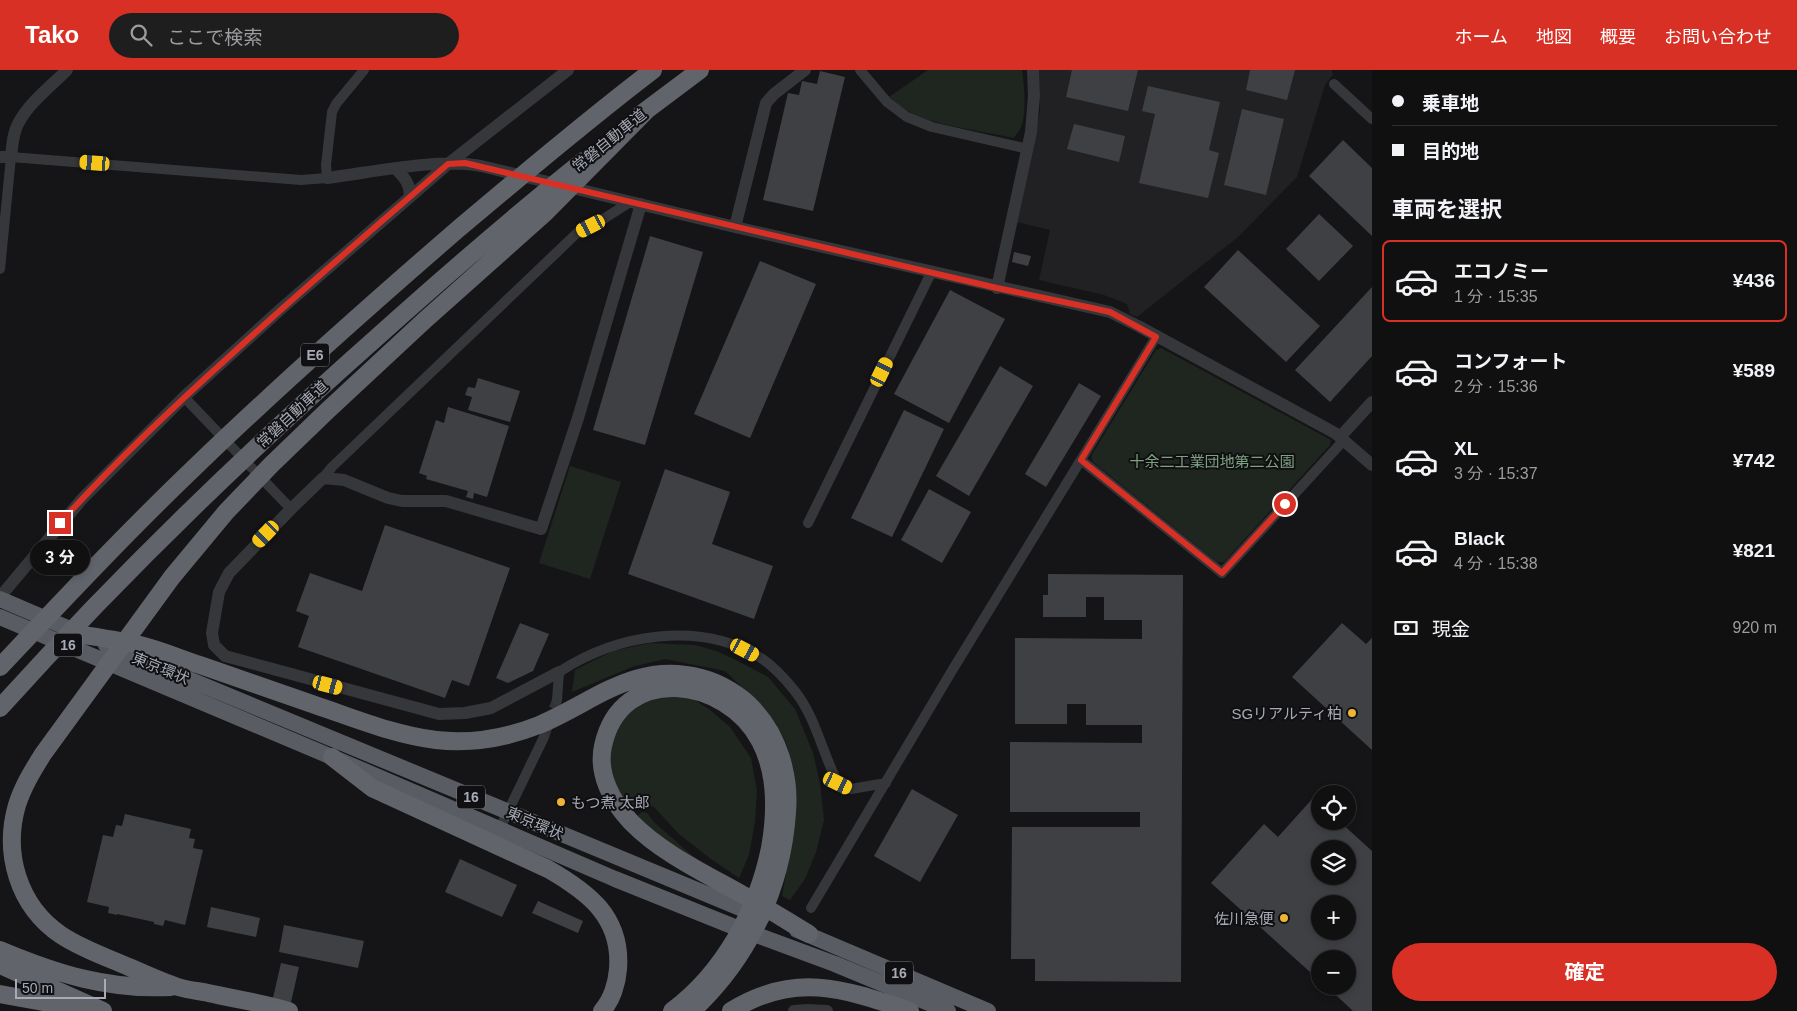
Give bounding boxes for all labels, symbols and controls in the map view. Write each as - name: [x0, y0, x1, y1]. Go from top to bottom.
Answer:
- search box: [109, 13, 459, 58]
- text: Tako: [25, 21, 79, 48]
- icon: search: [127, 21, 155, 49]
- text: ここで検索: [167, 27, 262, 48]
- text: ホーム: [1455, 27, 1508, 47]
- text: 地図: [1536, 27, 1572, 47]
- text: 概要: [1600, 27, 1636, 47]
- text: お問い合わせ: [1664, 27, 1772, 47]
- text: 乗車地: [1422, 93, 1479, 114]
- street label: 常磐自動車道: [569, 105, 649, 175]
- text: 目的地: [1422, 141, 1479, 162]
- car: [79, 154, 110, 172]
- text: 車両を選択: [1392, 197, 1502, 222]
- car: [574, 213, 607, 239]
- icon: car: [1394, 259, 1439, 304]
- text: エコノミー: [1454, 261, 1549, 282]
- text: ¥436: [1733, 270, 1775, 291]
- text: 1 分 · 15:35: [1454, 288, 1538, 305]
- road number: E6: [301, 344, 329, 366]
- icon: car: [1394, 349, 1439, 394]
- text: コンフォート: [1454, 351, 1567, 372]
- car: [868, 355, 895, 389]
- text: ¥589: [1733, 360, 1775, 381]
- street label: 常磐自動車道: [253, 377, 331, 451]
- text: 2 分 · 15:36: [1454, 378, 1538, 395]
- text: XL: [1454, 438, 1478, 459]
- icon: car: [1394, 439, 1439, 484]
- text: ¥742: [1733, 450, 1775, 471]
- park label: 十余二工業団地第二公園: [1129, 453, 1295, 470]
- text: 3 分 · 15:37: [1454, 465, 1538, 482]
- route start: [1274, 493, 1296, 515]
- route end: [49, 512, 71, 534]
- car: [250, 518, 281, 550]
- text: Black: [1454, 528, 1505, 549]
- icon: car: [1394, 529, 1439, 574]
- callout: 3 分: [30, 540, 90, 576]
- text: ¥821: [1733, 540, 1775, 561]
- text: 3 分: [45, 549, 75, 566]
- text: 4 分 · 15:38: [1454, 555, 1538, 572]
- icon: cash: [1392, 614, 1420, 642]
- text: 現金: [1432, 619, 1470, 640]
- text: 920 m: [1733, 619, 1777, 636]
- road number: 16: [54, 634, 82, 656]
- car: [728, 636, 761, 664]
- street label: 東京環状: [130, 649, 192, 687]
- car: [311, 674, 344, 696]
- place label: SGリアルティ柏: [1231, 705, 1342, 722]
- marker: SGリアルティ柏: [1346, 707, 1358, 719]
- car: [821, 770, 854, 796]
- map controls: [1311, 785, 1356, 995]
- button: locate: [1311, 785, 1356, 830]
- road number: 16: [457, 786, 485, 809]
- place label: もつ煮 太郎: [571, 794, 650, 811]
- marker: もつ煮 太郎: [555, 796, 567, 808]
- street label: 東京環状: [504, 803, 566, 843]
- button: layers: [1311, 840, 1356, 885]
- button: +: [1311, 895, 1356, 940]
- place label: 佐川急便: [1214, 910, 1274, 927]
- marker: 佐川急便: [1278, 912, 1290, 924]
- button: 確定: [1392, 943, 1777, 1001]
- button: −: [1311, 950, 1356, 995]
- road number: 16: [885, 961, 913, 984]
- scale bar: [15, 976, 106, 999]
- text: 50 m: [22, 980, 53, 996]

